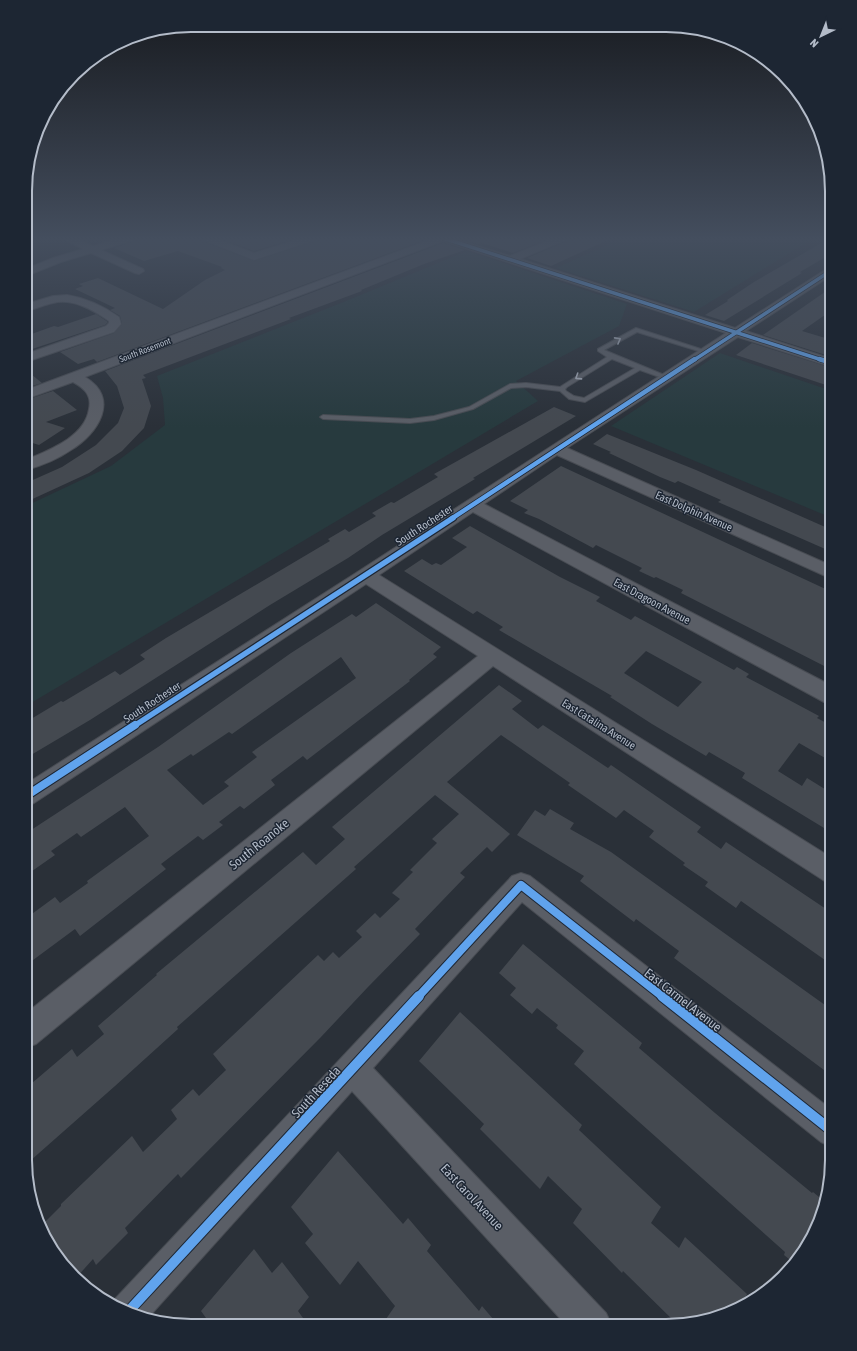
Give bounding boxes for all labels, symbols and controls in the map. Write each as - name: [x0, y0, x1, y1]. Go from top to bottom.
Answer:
- north arrow: [801, 16, 841, 56]
- text: N: [808, 37, 821, 50]
- street label: South Rosemont: [118, 335, 172, 364]
- one-way arrow: [614, 337, 621, 344]
- one-way arrow: [575, 372, 582, 379]
- street label: East Dolphin Avenue: [654, 489, 734, 533]
- street label: South Rochester: [393, 502, 455, 548]
- street label: East Dragoon Avenue: [612, 576, 692, 626]
- street label: South Rochester: [121, 679, 183, 725]
- street label: East Catalina Avenue: [560, 697, 638, 751]
- street label: South Roanoke: [226, 815, 292, 873]
- street label: East Carmel Avenue: [641, 965, 725, 1035]
- street label: South Reseda: [288, 1063, 344, 1121]
- street label: East Carol Avenue: [438, 1161, 506, 1233]

